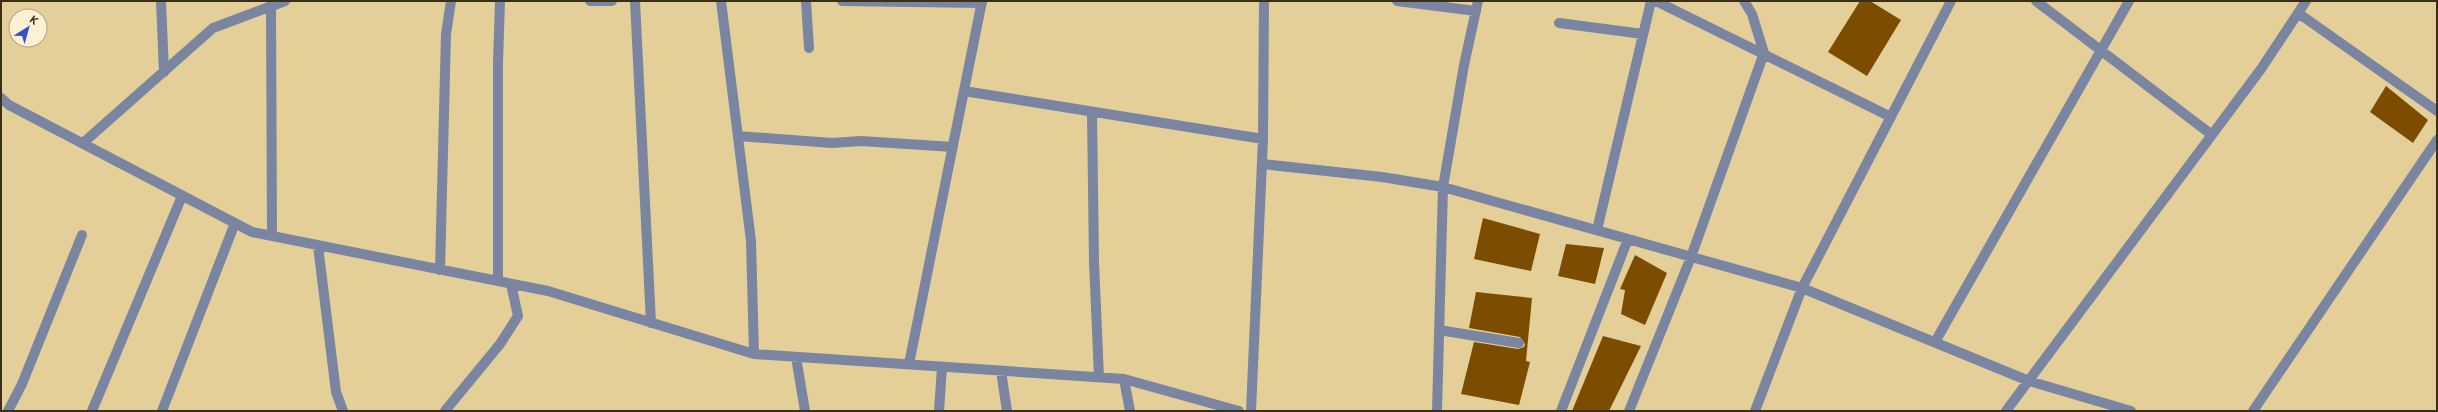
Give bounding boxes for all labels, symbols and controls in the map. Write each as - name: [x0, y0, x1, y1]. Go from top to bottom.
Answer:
- north arrow: [8, 8, 48, 48]
- text: K: [27, 13, 41, 28]

